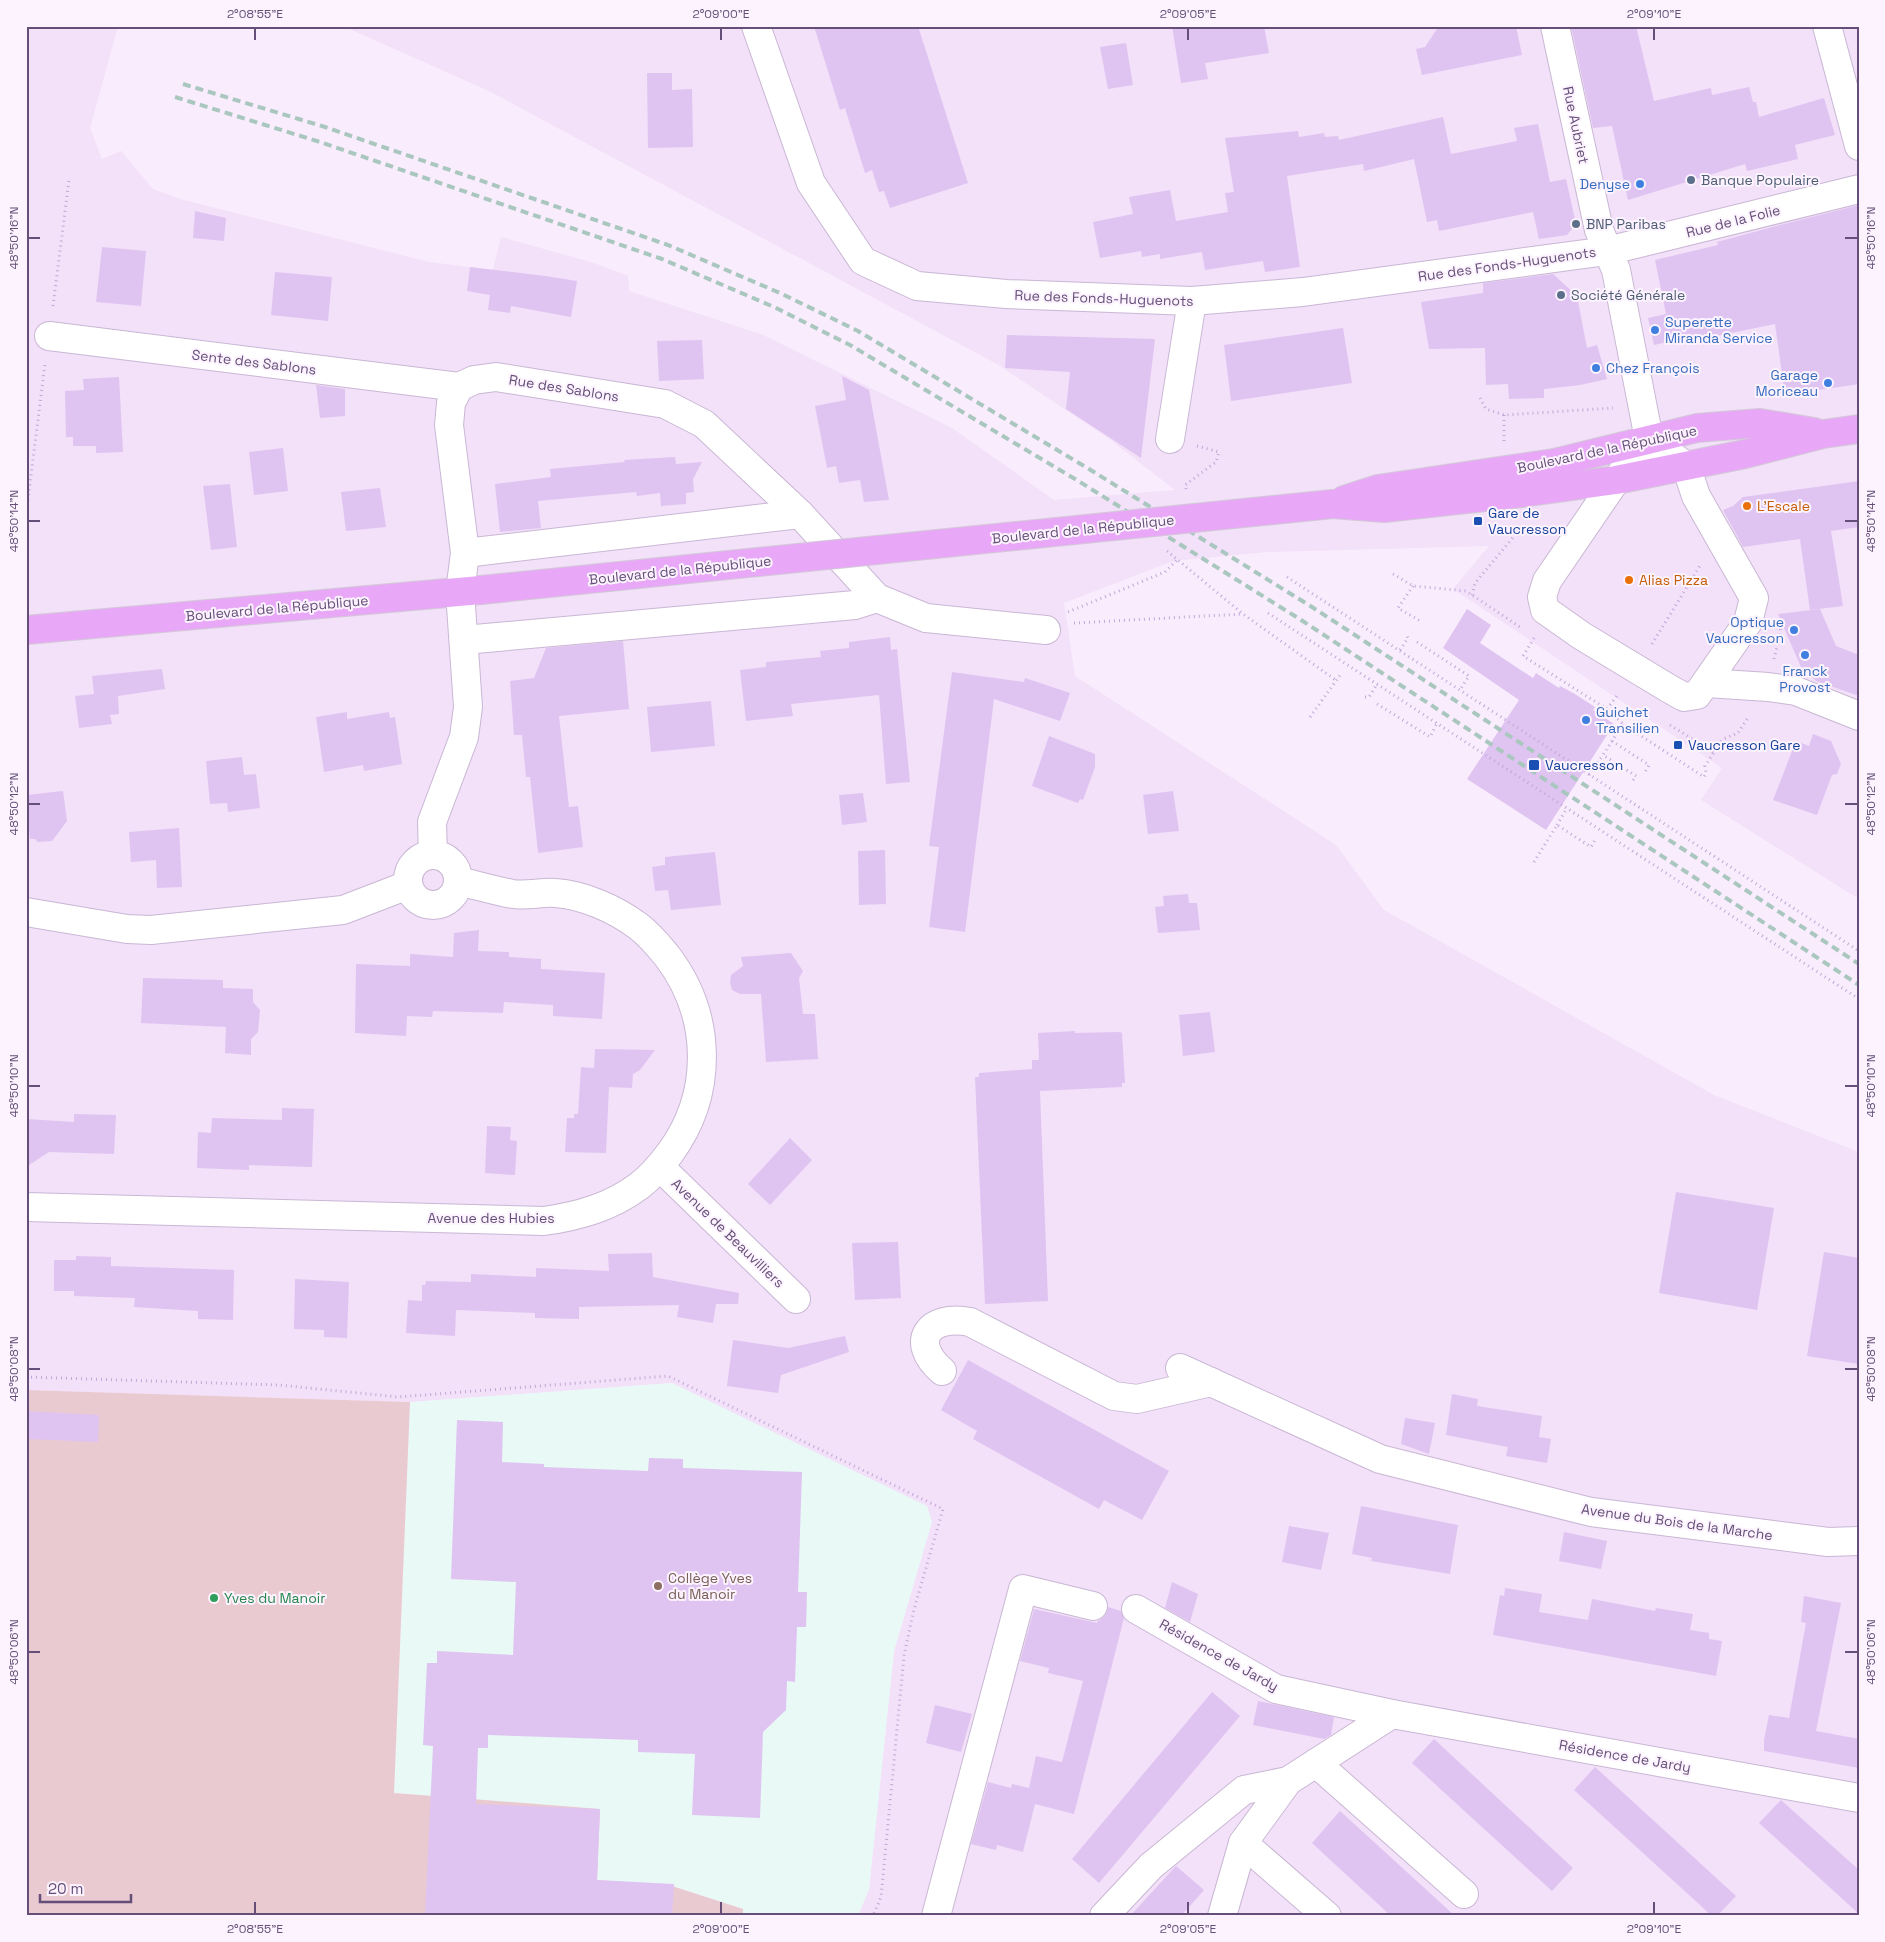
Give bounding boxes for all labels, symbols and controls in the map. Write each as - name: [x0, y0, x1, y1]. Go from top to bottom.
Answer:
- text: 2°08'55"E: [227, 6, 283, 22]
- text: 2°09'00"E: [692, 6, 750, 22]
- text: 2°09'05"E: [1160, 6, 1217, 22]
- text: 2°09'10"E: [1627, 6, 1681, 22]
- street label: Rue Aubriet: [1559, 85, 1593, 165]
- place label: Banque Populaire: [1701, 171, 1819, 189]
- marker: Banque Populaire: [1685, 174, 1697, 186]
- place label: Denyse: [1580, 175, 1630, 193]
- marker: Denyse: [1634, 178, 1646, 190]
- street label: Rue de la Folie: [1684, 201, 1782, 241]
- text: 48°50'16"N: [6, 207, 22, 269]
- text: 48°50'16"N: [1863, 207, 1879, 269]
- place label: BNP Paribas: [1586, 215, 1666, 233]
- marker: BNP Paribas: [1570, 218, 1582, 230]
- street label: Rue des Fonds-Huguenots: [1417, 243, 1597, 285]
- street label: Rue des Fonds-Huguenots: [1014, 286, 1194, 310]
- place label: Société Générale: [1571, 286, 1685, 304]
- marker: Société Générale: [1555, 289, 1567, 301]
- place label: Superette Miranda Service: [1665, 313, 1773, 347]
- marker: Superette Miranda Service: [1649, 324, 1661, 336]
- street label: Sente des Sablons: [191, 345, 317, 379]
- place label: Chez François: [1606, 359, 1700, 377]
- marker: Chez François: [1590, 362, 1602, 374]
- place label: Garage Moriceau: [1755, 366, 1818, 400]
- street label: Rue des Sablons: [508, 370, 620, 406]
- marker: Garage Moriceau: [1822, 377, 1834, 389]
- street label: Boulevard de la République: [1515, 421, 1699, 477]
- text: 48°50'14"N: [6, 490, 22, 552]
- text: 48°50'14"N: [1863, 490, 1879, 552]
- place label: L'Escale: [1757, 497, 1810, 515]
- marker: L'Escale: [1741, 500, 1753, 512]
- place label: Gare de Vaucresson: [1488, 504, 1566, 538]
- street label: Boulevard de la République: [991, 510, 1175, 548]
- marker: Gare de Vaucresson: [1472, 515, 1484, 527]
- street label: Boulevard de la République: [588, 551, 772, 589]
- place label: Alias Pizza: [1639, 571, 1708, 589]
- marker: Alias Pizza: [1623, 574, 1635, 586]
- street label: Boulevard de la République: [185, 591, 369, 625]
- place label: Optique Vaucresson: [1706, 613, 1784, 647]
- marker: Optique Vaucresson: [1788, 624, 1800, 636]
- marker: Franck Provost: [1799, 649, 1811, 661]
- place label: Franck Provost: [1779, 662, 1831, 696]
- place label: Guichet Transilien: [1596, 703, 1659, 737]
- marker: Guichet Transilien: [1580, 714, 1592, 726]
- place label: Vaucresson Gare: [1688, 736, 1801, 754]
- marker: Vaucresson Gare: [1672, 739, 1684, 751]
- place label: Vaucresson: [1545, 756, 1623, 774]
- marker: Vaucresson: [1527, 758, 1541, 772]
- text: 48°50'12"N: [6, 773, 22, 835]
- text: 48°50'12"N: [1863, 773, 1879, 835]
- text: 48°50'10"N: [6, 1054, 22, 1118]
- text: 48°50'10"N: [1863, 1054, 1879, 1118]
- street label: Avenue de Beauvilliers: [668, 1174, 788, 1292]
- street label: Avenue des Hubies: [427, 1209, 555, 1227]
- text: 48°50'08"N: [6, 1336, 22, 1402]
- text: 48°50'08"N: [1863, 1336, 1879, 1402]
- street label: Avenue du Bois de la Marche: [1580, 1500, 1774, 1544]
- place label: Collège Yves du Manoir: [668, 1569, 752, 1603]
- marker: Collège Yves du Manoir: [652, 1580, 664, 1592]
- place label: Yves du Manoir: [224, 1589, 326, 1607]
- marker: Yves du Manoir: [208, 1592, 220, 1604]
- street label: Résidence de Jardy: [1156, 1615, 1282, 1695]
- text: 48°50'06"N: [6, 1619, 22, 1685]
- text: 48°50'06"N: [1863, 1619, 1879, 1685]
- street label: Résidence de Jardy: [1558, 1736, 1692, 1776]
- scale bar: [40, 1872, 131, 1904]
- text: 20 m: [48, 1879, 83, 1898]
- text: 2°08'55"E: [227, 1921, 283, 1937]
- text: 2°09'00"E: [692, 1921, 750, 1937]
- text: 2°09'05"E: [1160, 1921, 1217, 1937]
- text: 2°09'10"E: [1627, 1921, 1681, 1937]

